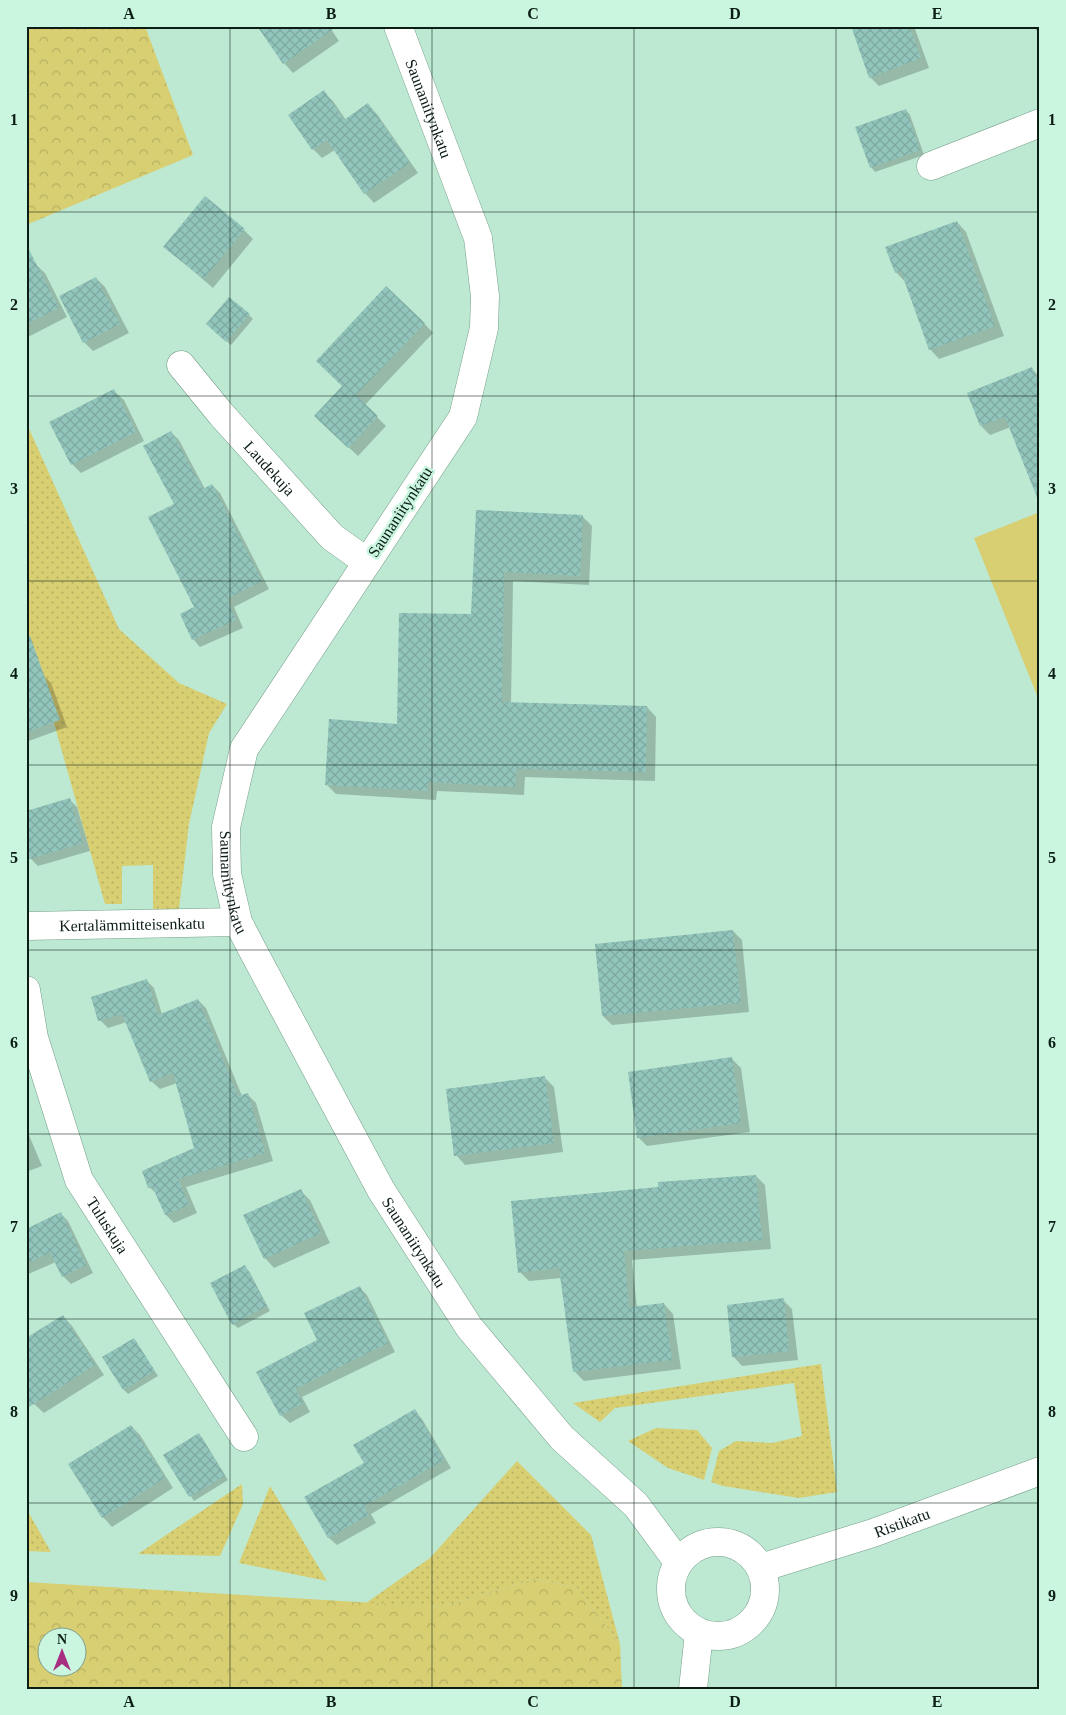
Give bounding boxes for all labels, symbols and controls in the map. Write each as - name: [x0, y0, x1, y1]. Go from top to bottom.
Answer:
- text: A: [123, 5, 135, 22]
- text: B: [326, 5, 337, 22]
- text: C: [527, 5, 539, 22]
- text: D: [729, 5, 741, 22]
- text: E: [932, 5, 942, 22]
- street label: Saunaniitynkatu: [403, 57, 455, 160]
- text: 1: [10, 111, 18, 128]
- text: 1: [1048, 111, 1056, 128]
- text: 2: [10, 296, 18, 313]
- text: 2: [1048, 296, 1056, 313]
- street label: Laudekuja: [241, 437, 299, 499]
- street label: Saunaniitynkatu: [365, 464, 436, 561]
- text: 3: [10, 480, 18, 497]
- text: 3: [1048, 480, 1056, 497]
- text: 4: [10, 665, 18, 682]
- text: 4: [1048, 665, 1056, 682]
- street label: Saunaniitynkatu: [218, 831, 251, 936]
- text: 5: [10, 849, 18, 866]
- text: 5: [1048, 849, 1056, 866]
- street label: Kertalämmitteisenkatu: [59, 914, 205, 934]
- text: 6: [10, 1034, 18, 1051]
- text: 6: [1048, 1034, 1056, 1051]
- street label: Tuluskuja: [84, 1194, 132, 1256]
- street label: Saunaniitynkatu: [379, 1194, 450, 1290]
- text: 7: [10, 1218, 18, 1235]
- text: 7: [1048, 1218, 1056, 1235]
- text: 8: [10, 1403, 18, 1420]
- text: 8: [1048, 1403, 1056, 1420]
- street label: Ristikatu: [872, 1504, 932, 1540]
- text: 9: [10, 1587, 18, 1604]
- text: 9: [1048, 1587, 1056, 1604]
- north arrow: [38, 1628, 88, 1678]
- text: N: [57, 1632, 67, 1647]
- text: A: [123, 1693, 135, 1710]
- text: B: [326, 1693, 337, 1710]
- text: C: [527, 1693, 539, 1710]
- text: D: [729, 1693, 741, 1710]
- text: E: [932, 1693, 942, 1710]

